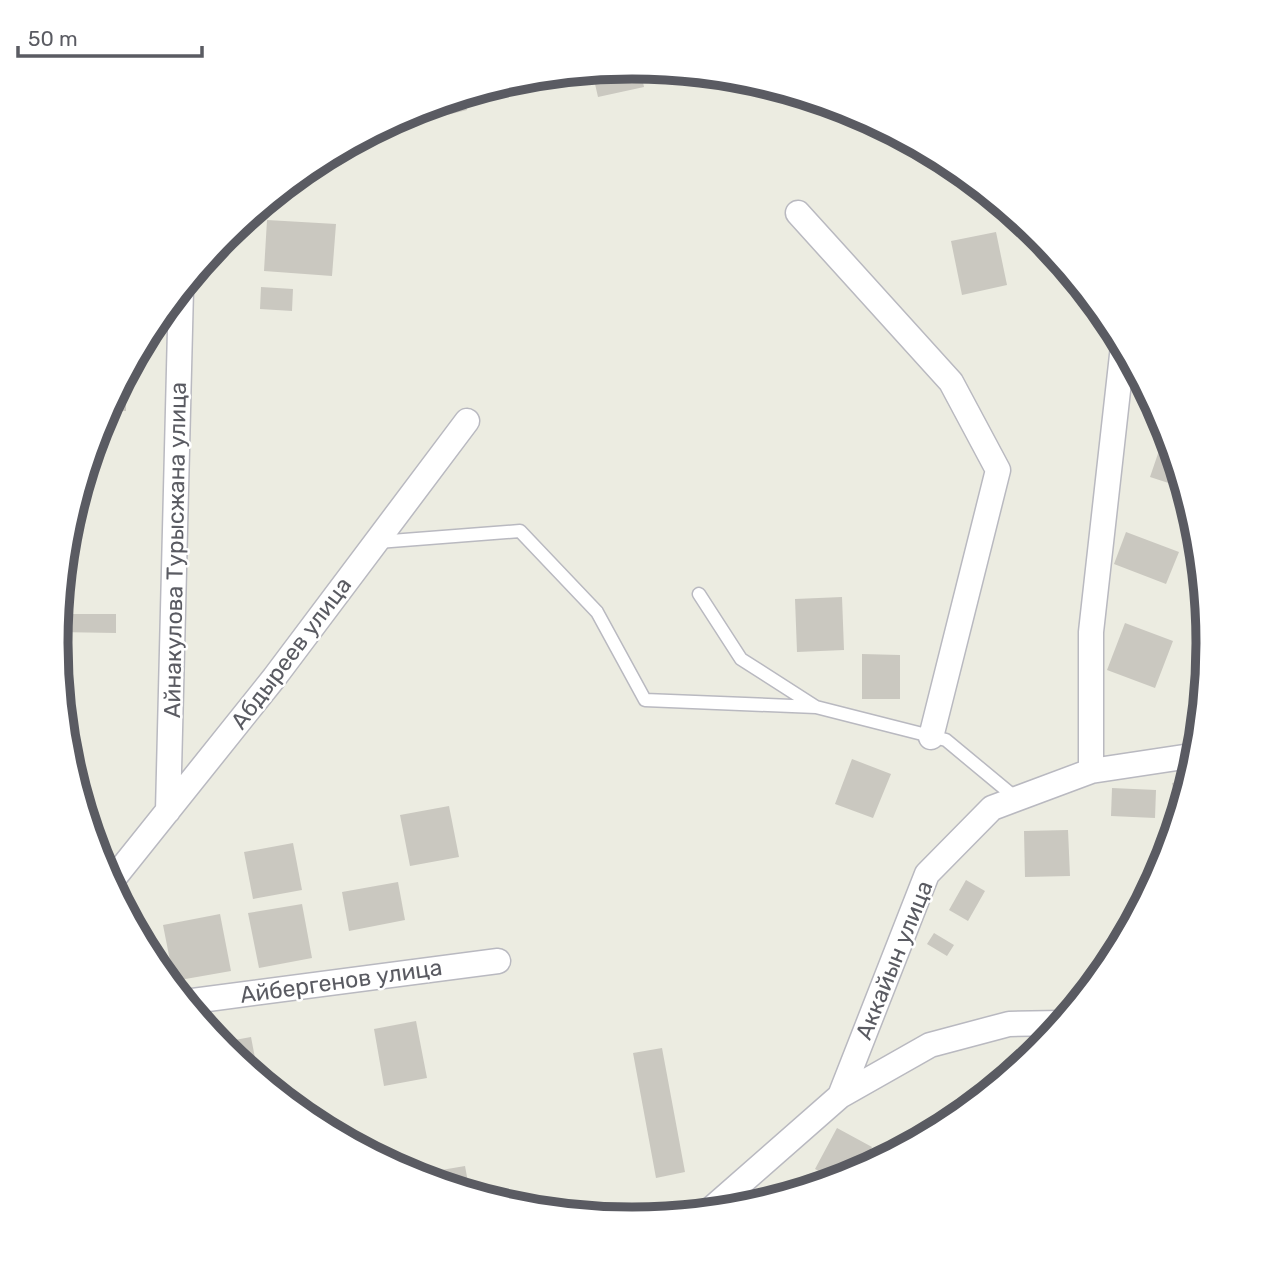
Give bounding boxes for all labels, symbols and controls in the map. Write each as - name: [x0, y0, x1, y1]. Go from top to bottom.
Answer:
- scale bar: [18, 14, 201, 58]
- text: 50 m: [28, 26, 78, 51]
- street label: Айнакулова Турысжана улица: [158, 382, 192, 718]
- street label: Абдыреев улица: [225, 571, 357, 735]
- street label: Аккайын улица: [849, 876, 939, 1044]
- street label: Айбергенов улица: [238, 953, 444, 1009]

